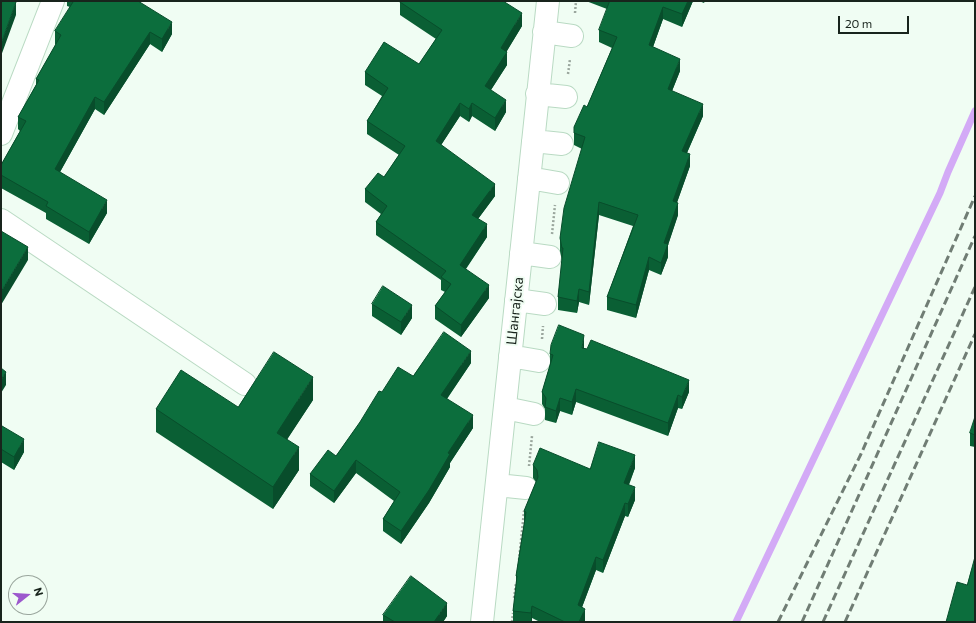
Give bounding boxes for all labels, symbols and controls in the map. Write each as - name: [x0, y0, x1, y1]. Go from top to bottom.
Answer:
- scale bar: [840, 8, 911, 34]
- text: 20 m: [845, 16, 872, 30]
- street label: Шангајска: [503, 276, 527, 346]
- north arrow: [8, 575, 48, 615]
- text: N: [32, 586, 46, 597]

